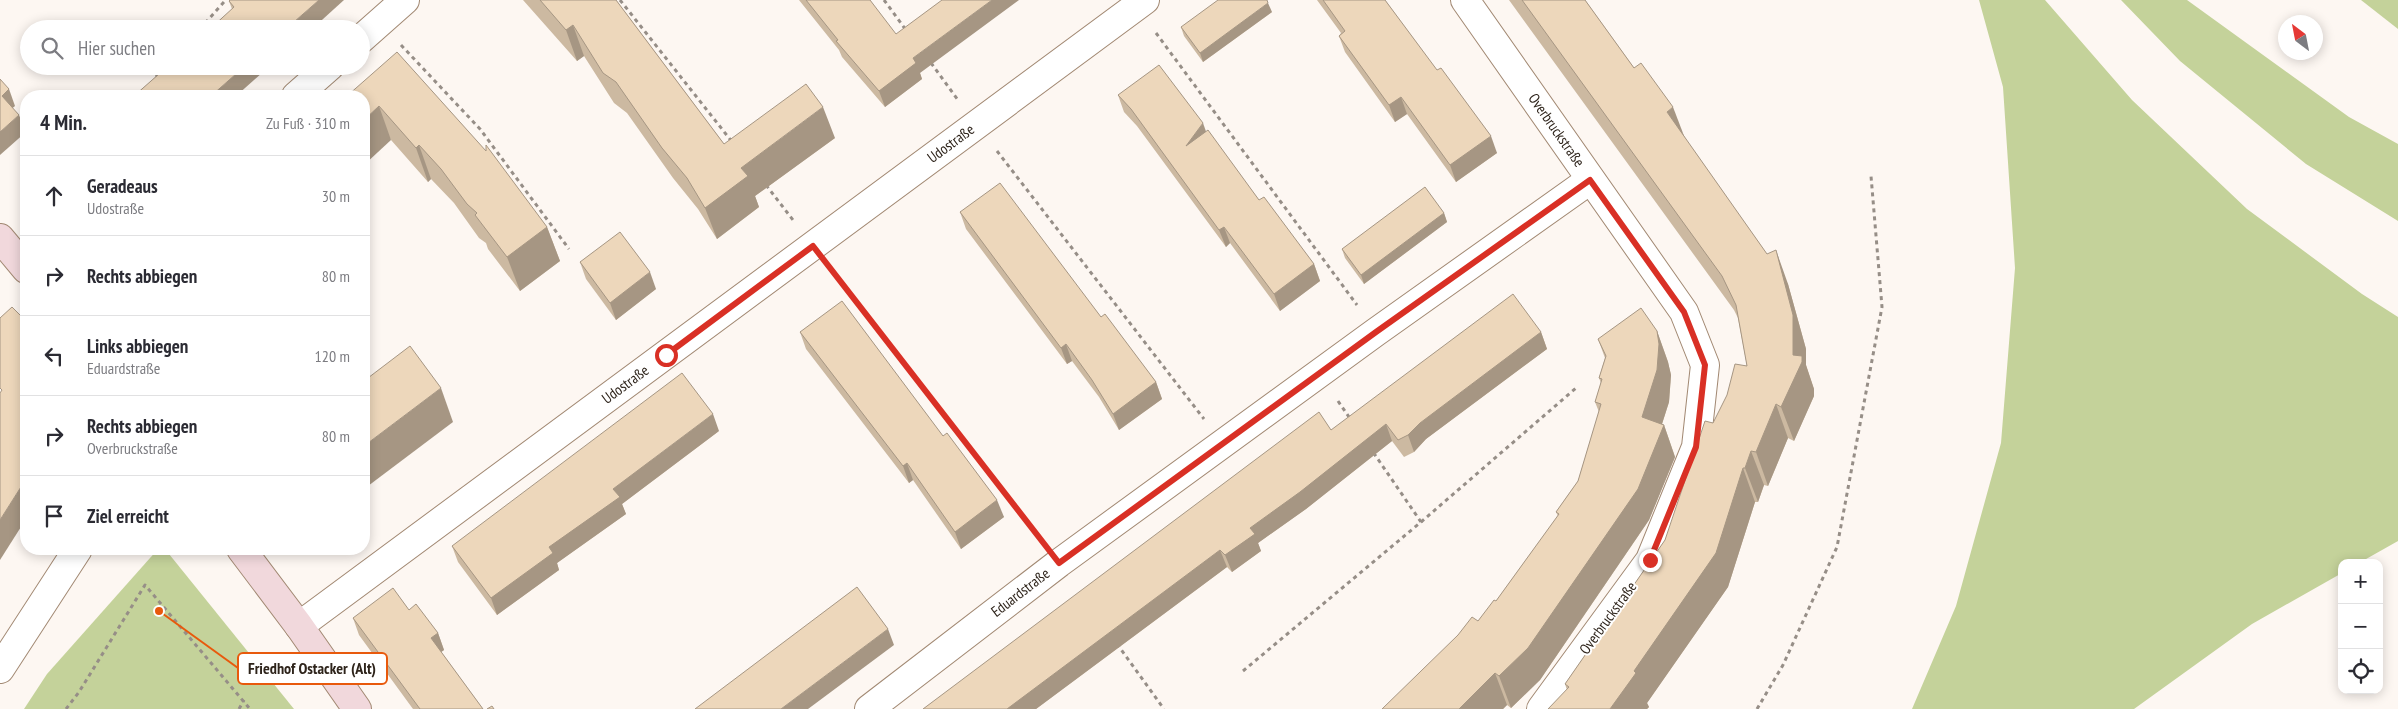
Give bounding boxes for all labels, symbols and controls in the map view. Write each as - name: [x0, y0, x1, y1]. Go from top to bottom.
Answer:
- north arrow: [2278, 15, 2323, 60]
- search box: [20, 20, 370, 75]
- icon: search: [38, 34, 66, 62]
- text: Hier suchen: [78, 36, 155, 60]
- street label: Overbruckstraße: [1524, 89, 1589, 170]
- text: 4 Min.: [40, 109, 87, 136]
- text: Zu Fuß · 310 m: [266, 113, 350, 133]
- street label: Udostraße: [923, 120, 978, 167]
- text: Geradeaus: [87, 174, 158, 198]
- icon: ahead: [40, 182, 68, 210]
- text: 30 m: [322, 186, 350, 206]
- text: Udostraße: [87, 198, 144, 218]
- icon: right: [40, 262, 68, 290]
- text: Rechts abbiegen: [87, 264, 197, 288]
- text: 80 m: [322, 266, 350, 286]
- text: Links abbiegen: [87, 334, 188, 358]
- icon: left: [40, 342, 68, 370]
- route start: [655, 344, 678, 367]
- text: 120 m: [315, 346, 350, 366]
- text: Eduardstraße: [87, 358, 160, 378]
- street label: Udostraße: [598, 360, 652, 408]
- text: Rechts abbiegen: [87, 414, 197, 438]
- icon: right: [40, 422, 68, 450]
- text: 80 m: [322, 426, 350, 446]
- text: Overbruckstraße: [87, 438, 178, 458]
- icon: arrive: [40, 502, 68, 530]
- text: Ziel erreicht: [87, 504, 169, 528]
- route end: [1639, 549, 1662, 572]
- map controls: [2338, 559, 2383, 694]
- button: +: [2338, 559, 2383, 604]
- street label: Eduardstraße: [987, 564, 1053, 621]
- street label: Overbruckstraße: [1575, 578, 1640, 658]
- button: −: [2338, 604, 2383, 649]
- button: locate: [2338, 649, 2383, 694]
- callout: Friedhof Ostacker (Alt): [238, 653, 387, 684]
- text: Friedhof Ostacker (Alt): [248, 658, 376, 678]

